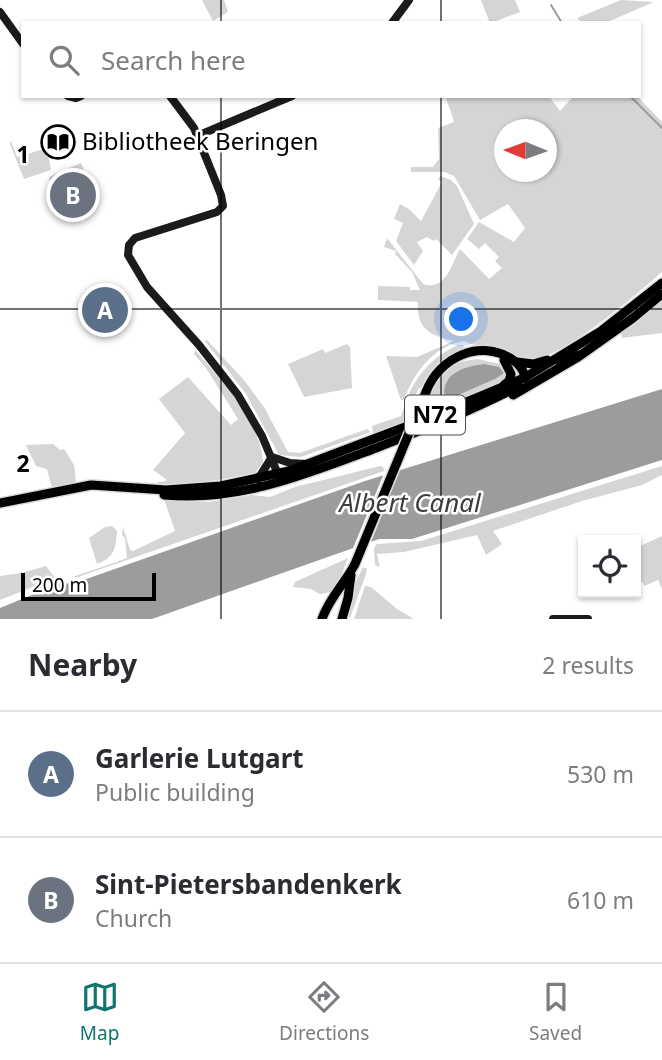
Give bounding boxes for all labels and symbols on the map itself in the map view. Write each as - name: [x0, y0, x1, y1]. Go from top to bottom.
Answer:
- north arrow: [494, 119, 557, 182]
- library icon: Bibliotheek Beringen: [39, 123, 77, 161]
- place label: Bibliotheek Beringen: [82, 124, 318, 157]
- text: 1: [16, 138, 30, 170]
- pin: B: [50, 169, 96, 221]
- pin: A: [82, 284, 128, 336]
- your location: [444, 302, 478, 336]
- road number: N72: [405, 396, 465, 434]
- text: 2: [16, 447, 30, 479]
- water label: Albert Canal: [337, 484, 482, 520]
- scale bar: [21, 570, 156, 602]

